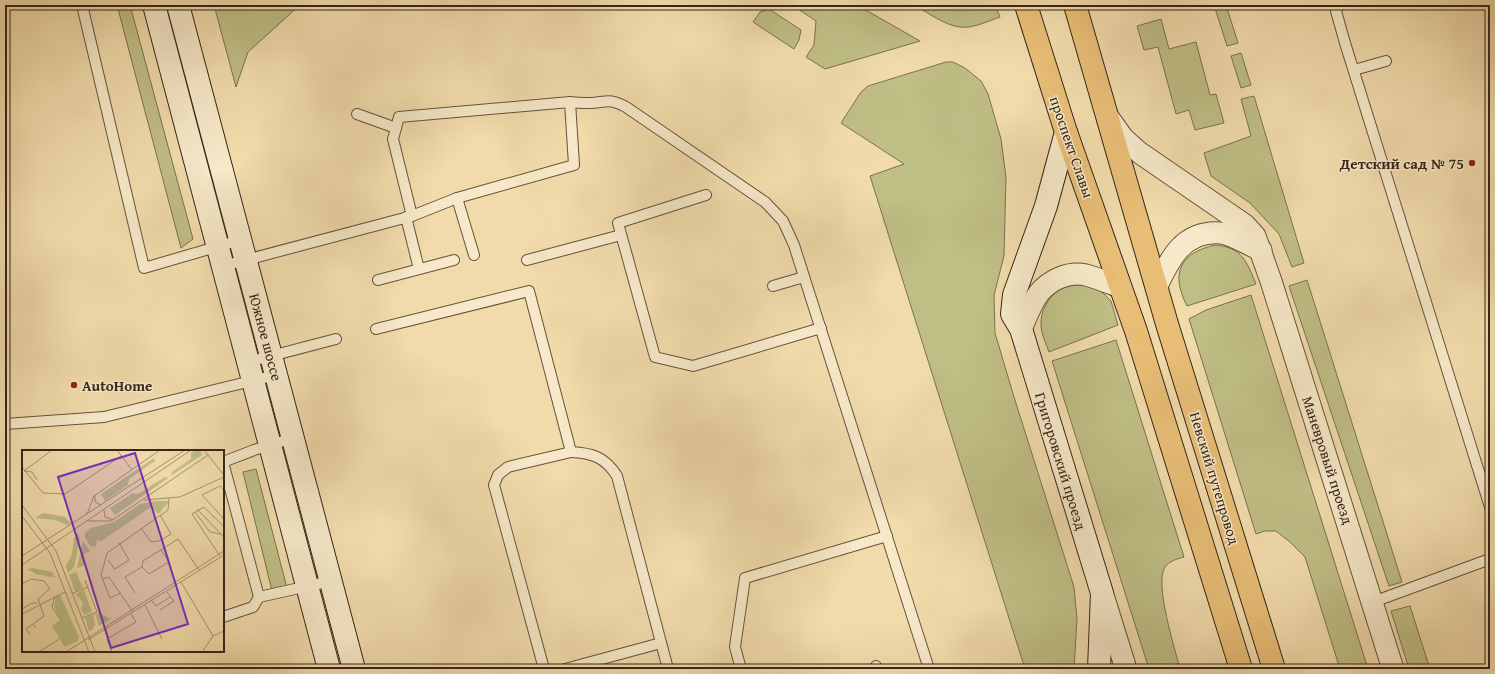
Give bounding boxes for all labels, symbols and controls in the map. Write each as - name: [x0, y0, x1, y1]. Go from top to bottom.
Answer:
- street label: проспект Славы: [1045, 93, 1099, 201]
- place label: Детский сад № 75: [1339, 153, 1464, 174]
- marker: Детский сад № 75: [1467, 158, 1477, 168]
- street label: Южное шоссе: [244, 291, 288, 383]
- place label: AutoHome: [82, 375, 152, 396]
- marker: AutoHome: [69, 380, 79, 390]
- street label: Григоровский проезд: [1030, 390, 1092, 532]
- street label: Маневровый проезд: [1297, 393, 1359, 527]
- street label: Невский путепровод: [1185, 409, 1245, 547]
- inset map: [22, 450, 224, 652]

